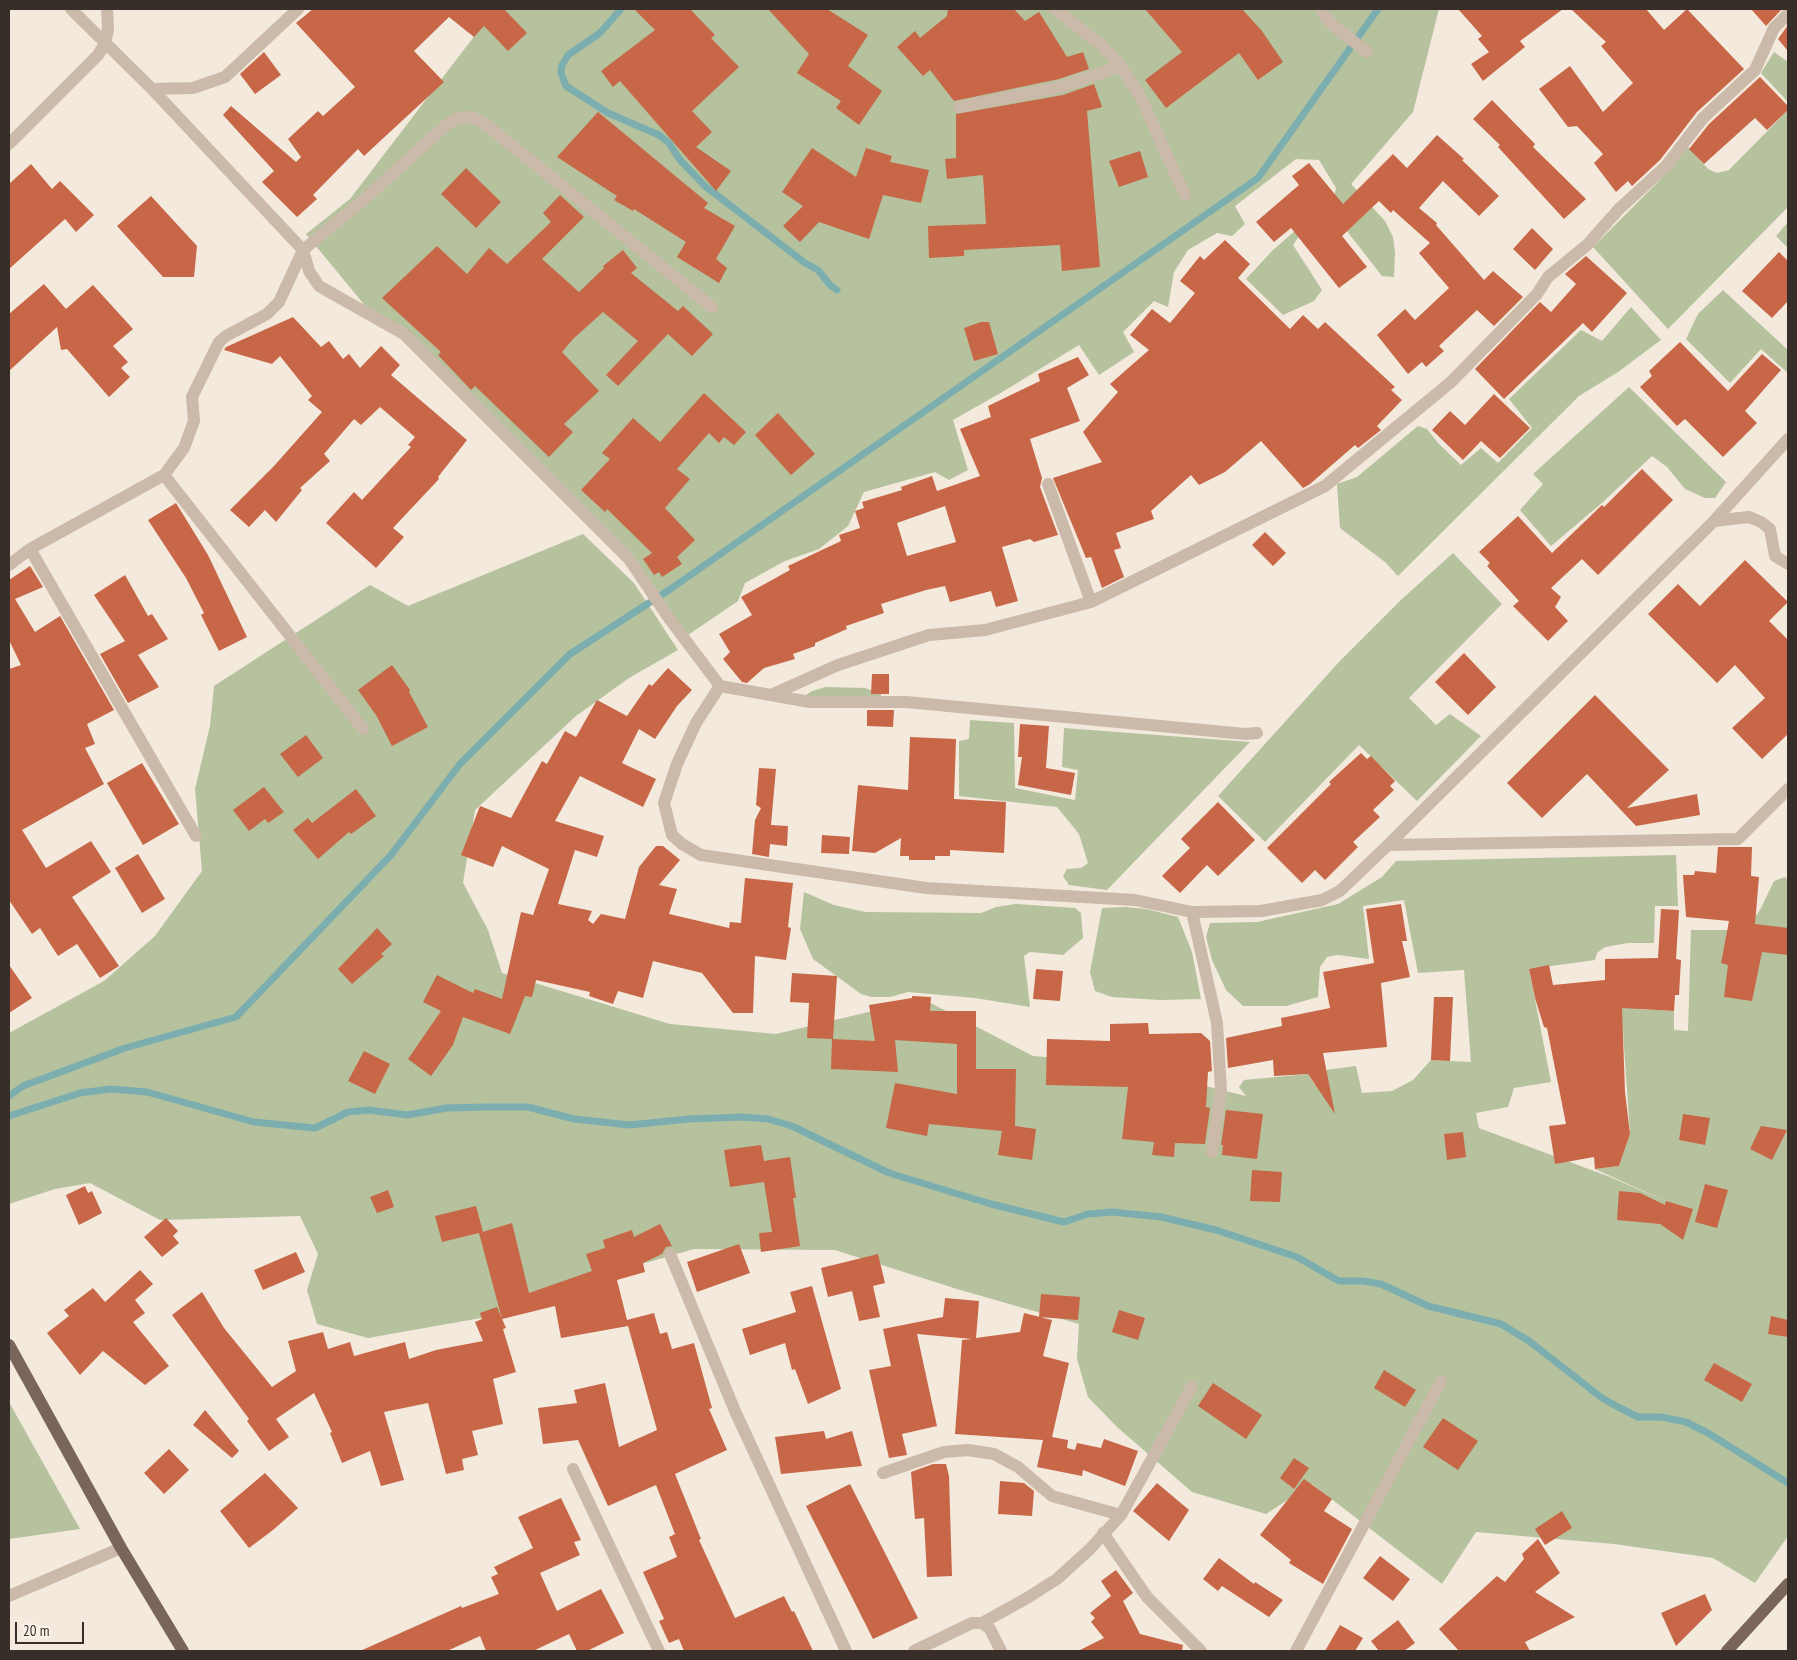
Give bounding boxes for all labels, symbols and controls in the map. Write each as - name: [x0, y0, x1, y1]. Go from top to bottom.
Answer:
- scale bar: [18, 1612, 86, 1644]
- text: 20 m: [23, 1621, 49, 1640]

